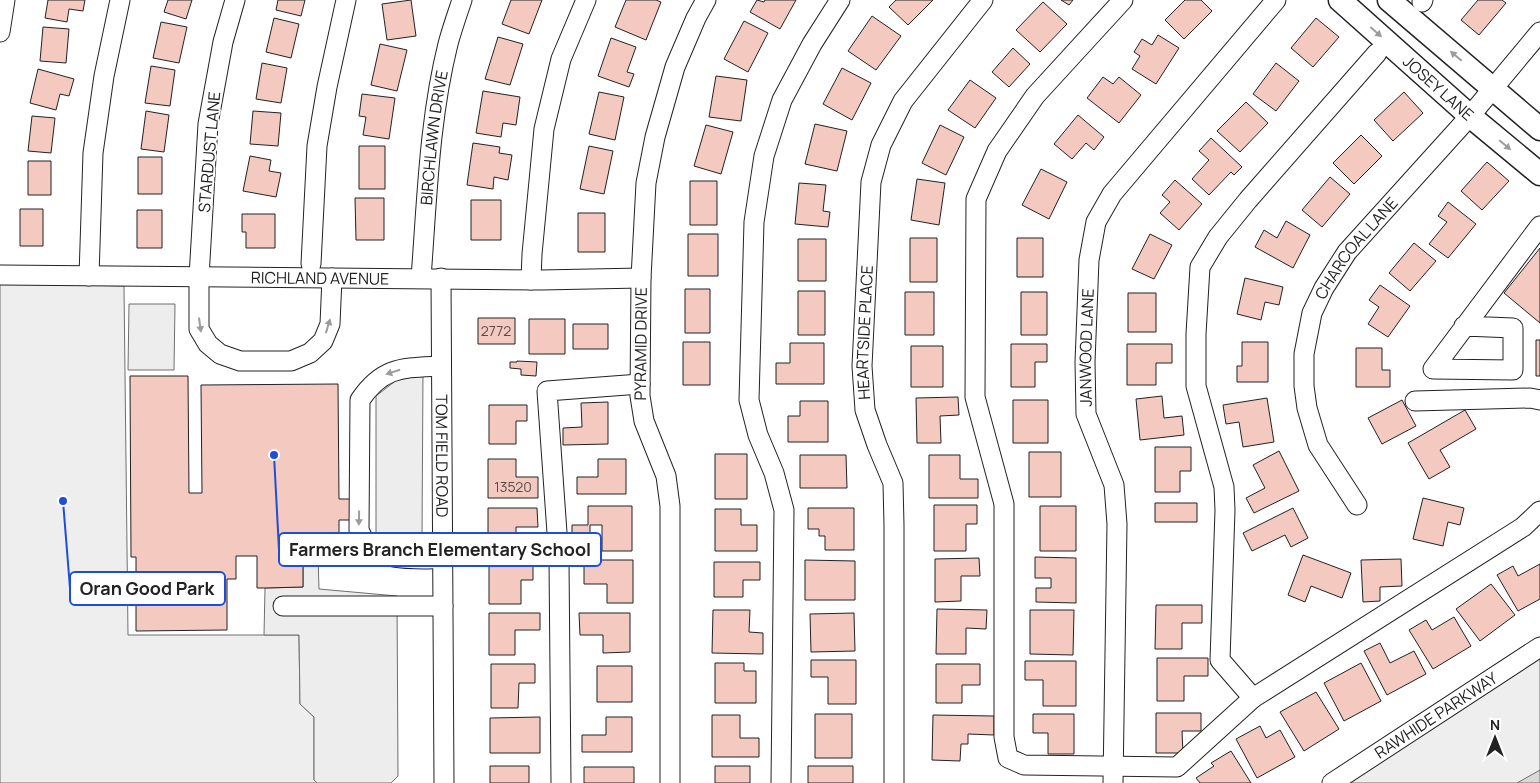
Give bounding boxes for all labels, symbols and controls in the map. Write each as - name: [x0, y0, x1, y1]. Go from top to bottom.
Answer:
- one-way arrow: [1370, 26, 1382, 38]
- street label: JOSEY LANE: [1398, 50, 1479, 125]
- one-way arrow: [1449, 51, 1462, 62]
- street label: BIRCHLAWN DRIVE: [415, 68, 453, 206]
- street label: STARDUST LANE: [193, 91, 225, 213]
- one-way arrow: [1498, 139, 1511, 150]
- street label: CHARCOAL LANE: [1309, 192, 1402, 303]
- street label: HEARTSIDE PLACE: [851, 265, 878, 400]
- street label: RICHLAND AVENUE: [251, 266, 389, 290]
- street label: PYRAMID DRIVE: [629, 287, 652, 401]
- street label: JANWOOD LANE: [1074, 288, 1099, 407]
- one-way arrow: [196, 318, 204, 334]
- one-way arrow: [325, 319, 333, 334]
- house number: 2772: [481, 321, 511, 340]
- one-way arrow: [386, 369, 401, 376]
- street label: TOM FIELD ROAD: [431, 394, 453, 518]
- house number: 13520: [494, 477, 532, 496]
- one-way arrow: [355, 510, 363, 526]
- callout: Farmers Branch Elementary School: [279, 533, 601, 566]
- text: Farmers Branch Elementary School: [289, 537, 591, 561]
- callout: Oran Good Park: [70, 572, 225, 605]
- text: Oran Good Park: [80, 576, 215, 600]
- street label: RAWHIDE PARKWAY: [1370, 667, 1501, 763]
- north arrow: [1470, 713, 1520, 763]
- text: N: [1490, 715, 1500, 734]

